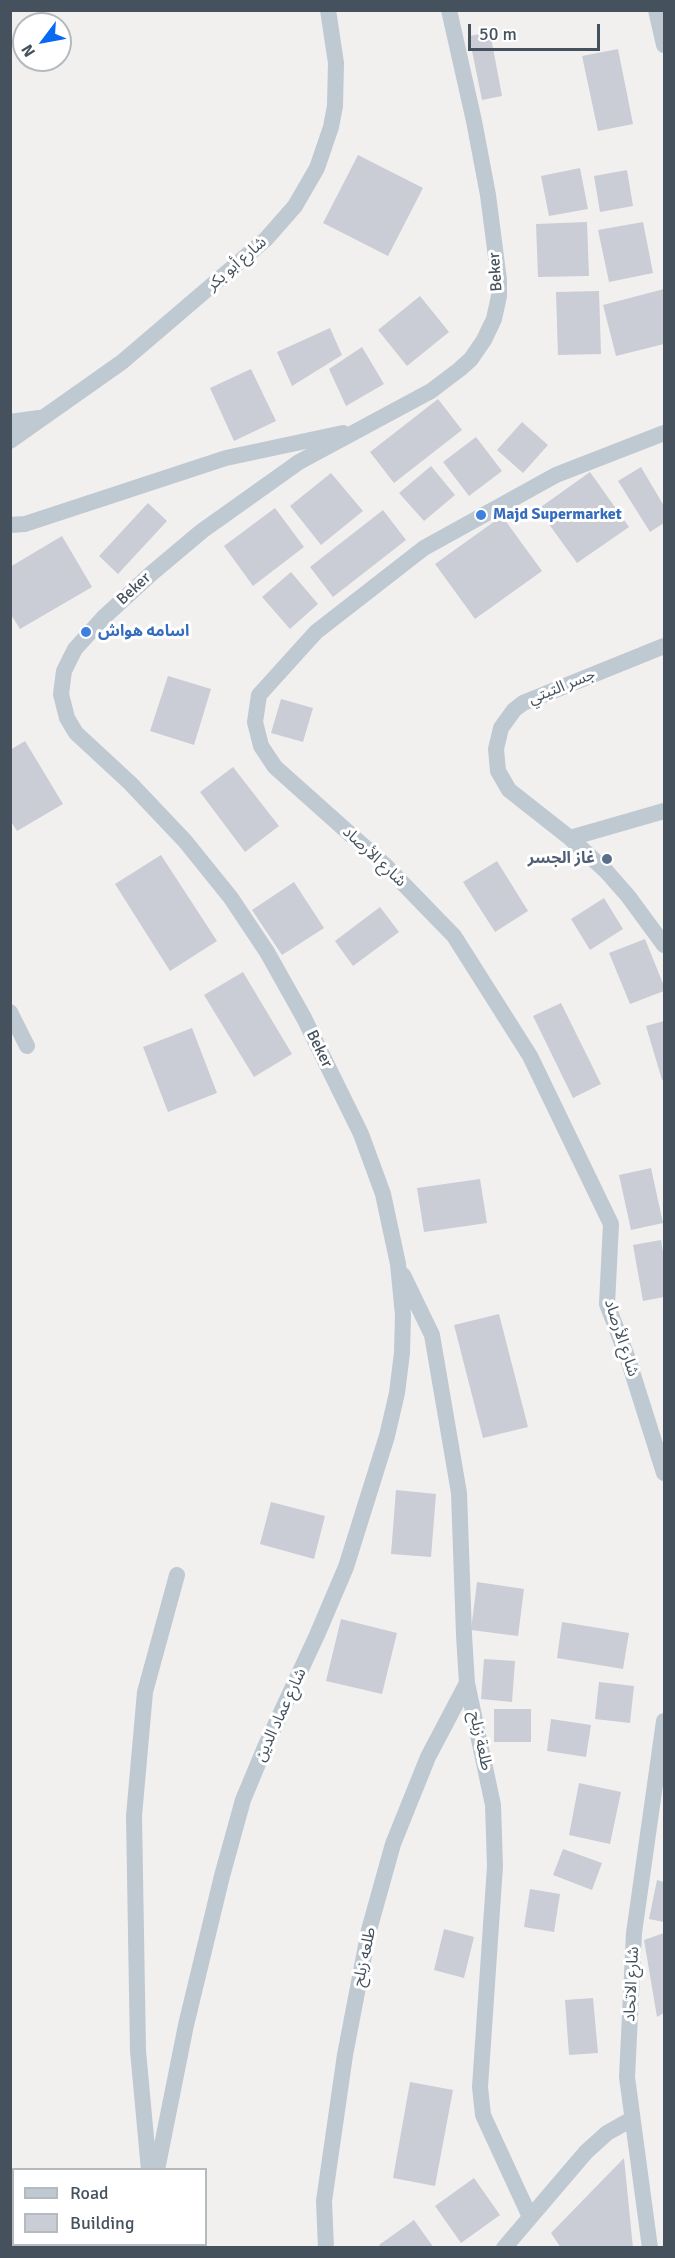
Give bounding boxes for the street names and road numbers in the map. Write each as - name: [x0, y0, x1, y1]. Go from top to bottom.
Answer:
- street label: شارع أبو بكر: [203, 233, 271, 295]
- street label: Beker: [485, 252, 507, 292]
- street label: Beker: [113, 569, 155, 609]
- street label: جسر التيتي: [526, 665, 598, 709]
- street label: شارع الأرصاد: [338, 823, 410, 891]
- street label: Beker: [302, 1027, 336, 1071]
- street label: شارع الأرصاد: [600, 1297, 642, 1379]
- street label: شارع عماد الدين: [251, 1665, 311, 1765]
- street label: طلعة زبلح: [464, 1710, 496, 1772]
- street label: طلعه زبلح: [349, 1926, 381, 1988]
- street label: شارع الاتحاد: [620, 1946, 644, 2022]

